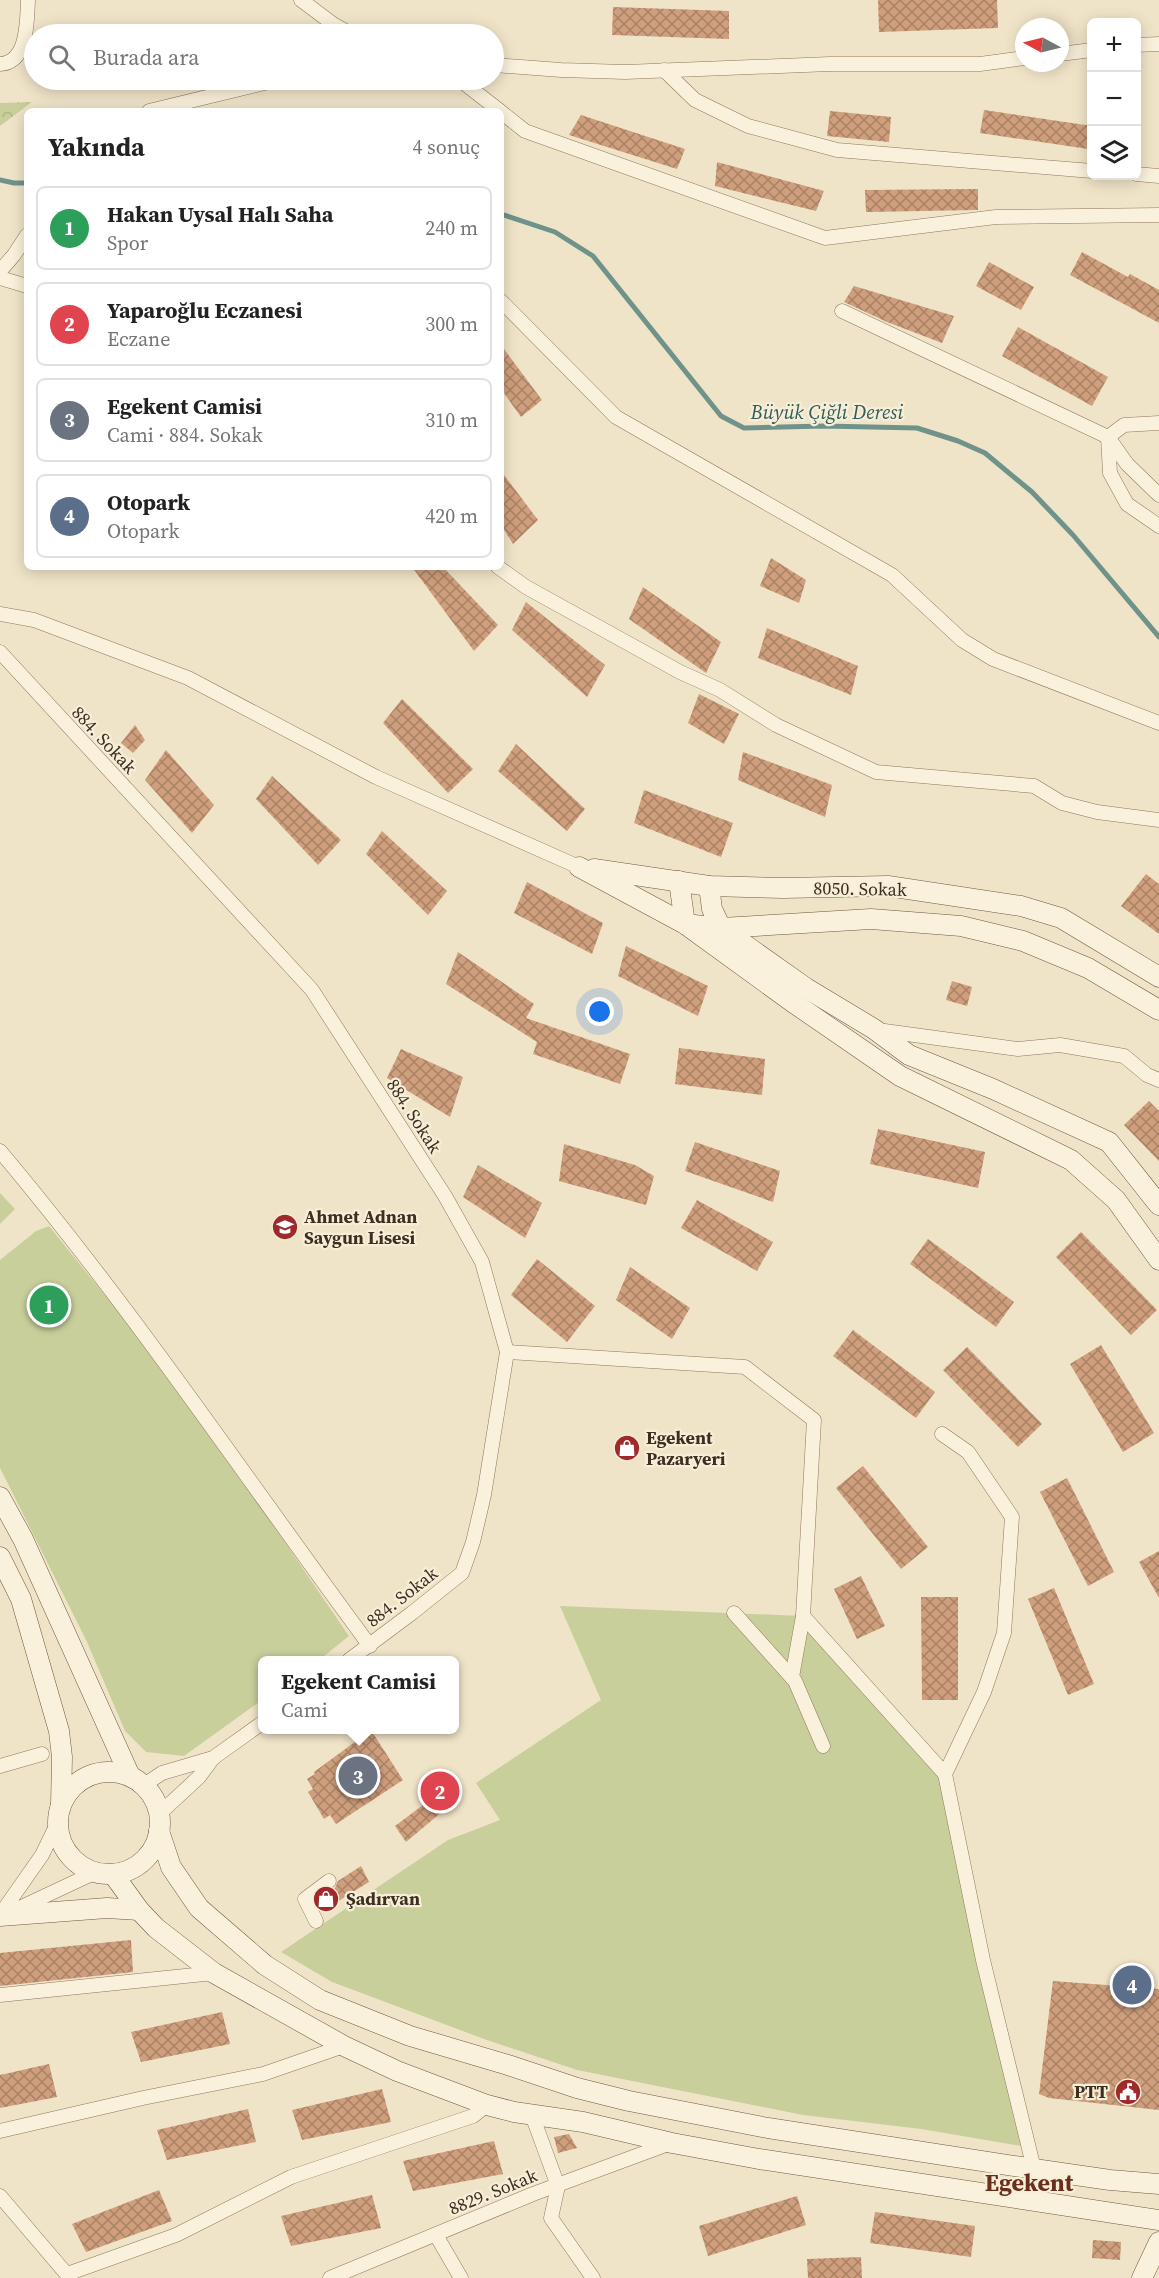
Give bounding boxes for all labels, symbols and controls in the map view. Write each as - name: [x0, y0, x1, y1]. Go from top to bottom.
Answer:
- north arrow: [1015, 18, 1069, 72]
- map controls: [1087, 18, 1141, 180]
- button: +: [1087, 18, 1141, 72]
- search box: [24, 24, 504, 90]
- icon: search: [45, 41, 78, 74]
- text: Burada ara: [93, 42, 199, 72]
- button: −: [1087, 72, 1141, 126]
- button: layers: [1087, 126, 1141, 180]
- text: Yakında: [48, 129, 145, 165]
- text: 4 sonuç: [412, 133, 480, 161]
- text: Hakan Uysal Halı Saha: [107, 199, 333, 229]
- text: 1: [64, 214, 75, 242]
- text: 240 m: [425, 214, 478, 242]
- text: Spor: [107, 229, 148, 257]
- text: Yaparoğlu Eczanesi: [107, 295, 302, 325]
- text: 2: [64, 310, 75, 338]
- text: 300 m: [425, 310, 478, 338]
- text: Eczane: [107, 325, 170, 353]
- text: Egekent Camisi: [107, 391, 262, 421]
- water label: Büyük Çiğli Deresi: [750, 398, 903, 426]
- text: 3: [64, 406, 75, 434]
- text: 310 m: [425, 406, 478, 434]
- text: Cami · 884. Sokak: [107, 421, 263, 449]
- text: Otopark: [107, 487, 190, 517]
- text: 4: [64, 502, 75, 530]
- text: 420 m: [425, 502, 478, 530]
- text: Otopark: [107, 517, 179, 545]
- street label: 884. Sokak: [66, 700, 142, 779]
- street label: 8050. Sokak: [813, 875, 907, 902]
- your location: [585, 997, 614, 1026]
- street label: 884. Sokak: [381, 1074, 448, 1158]
- place label: Ahmet Adnan Saygun Lisesi: [304, 1204, 417, 1250]
- school or university icon: Ahmet Adnan Saygun Lisesi: [270, 1212, 300, 1242]
- pin: 1: [29, 1282, 68, 1328]
- place label: Egekent Pazaryeri: [646, 1425, 726, 1471]
- shop icon: Egekent Pazaryeri: [612, 1433, 642, 1463]
- street label: 884. Sokak: [361, 1561, 443, 1632]
- popup: [258, 1656, 459, 1734]
- text: Egekent Camisi: [281, 1666, 436, 1696]
- text: Cami: [281, 1696, 328, 1724]
- pin: 3: [338, 1754, 378, 1798]
- pin: 2: [420, 1768, 460, 1814]
- shop icon: Şadırvan: [311, 1884, 341, 1914]
- place label: Şadırvan: [346, 1886, 420, 1911]
- pin: 4: [1112, 1962, 1152, 2008]
- public building icon: PTT: [1113, 2077, 1143, 2107]
- place label: PTT: [1074, 2079, 1109, 2104]
- street label: 8829. Sokak: [445, 2162, 541, 2221]
- district label: Egekent: [985, 2166, 1074, 2199]

